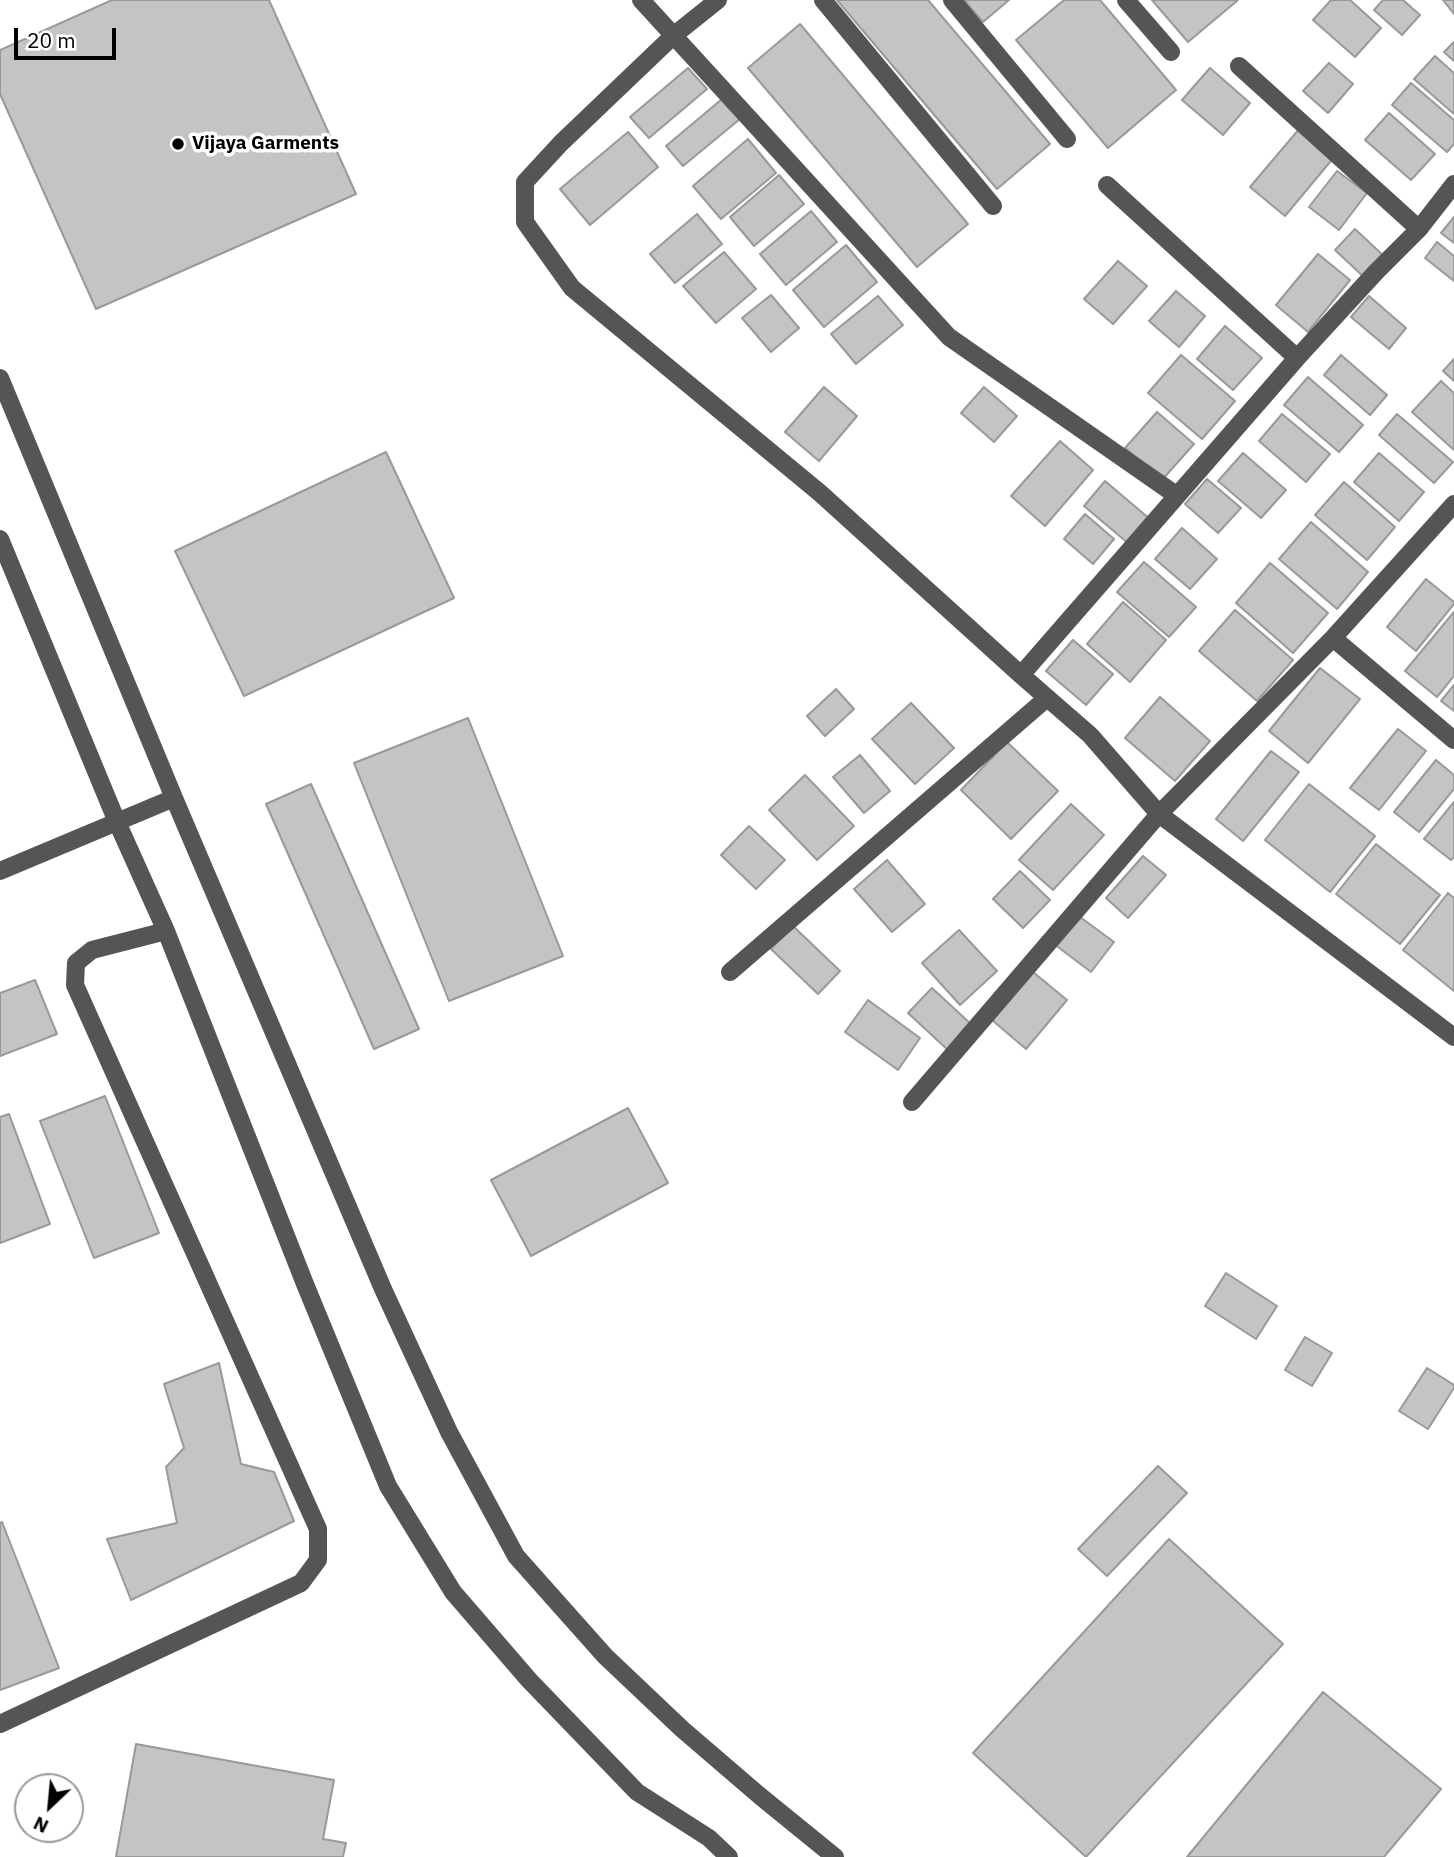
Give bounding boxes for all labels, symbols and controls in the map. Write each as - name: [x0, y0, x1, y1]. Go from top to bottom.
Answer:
- scale bar: [18, 14, 119, 58]
- text: 20 m: [27, 26, 76, 54]
- place label: Vijaya Garments: [192, 133, 339, 155]
- marker: Vijaya Garments: [170, 136, 186, 152]
- north arrow: [14, 1773, 84, 1843]
- text: N: [29, 1811, 52, 1839]

